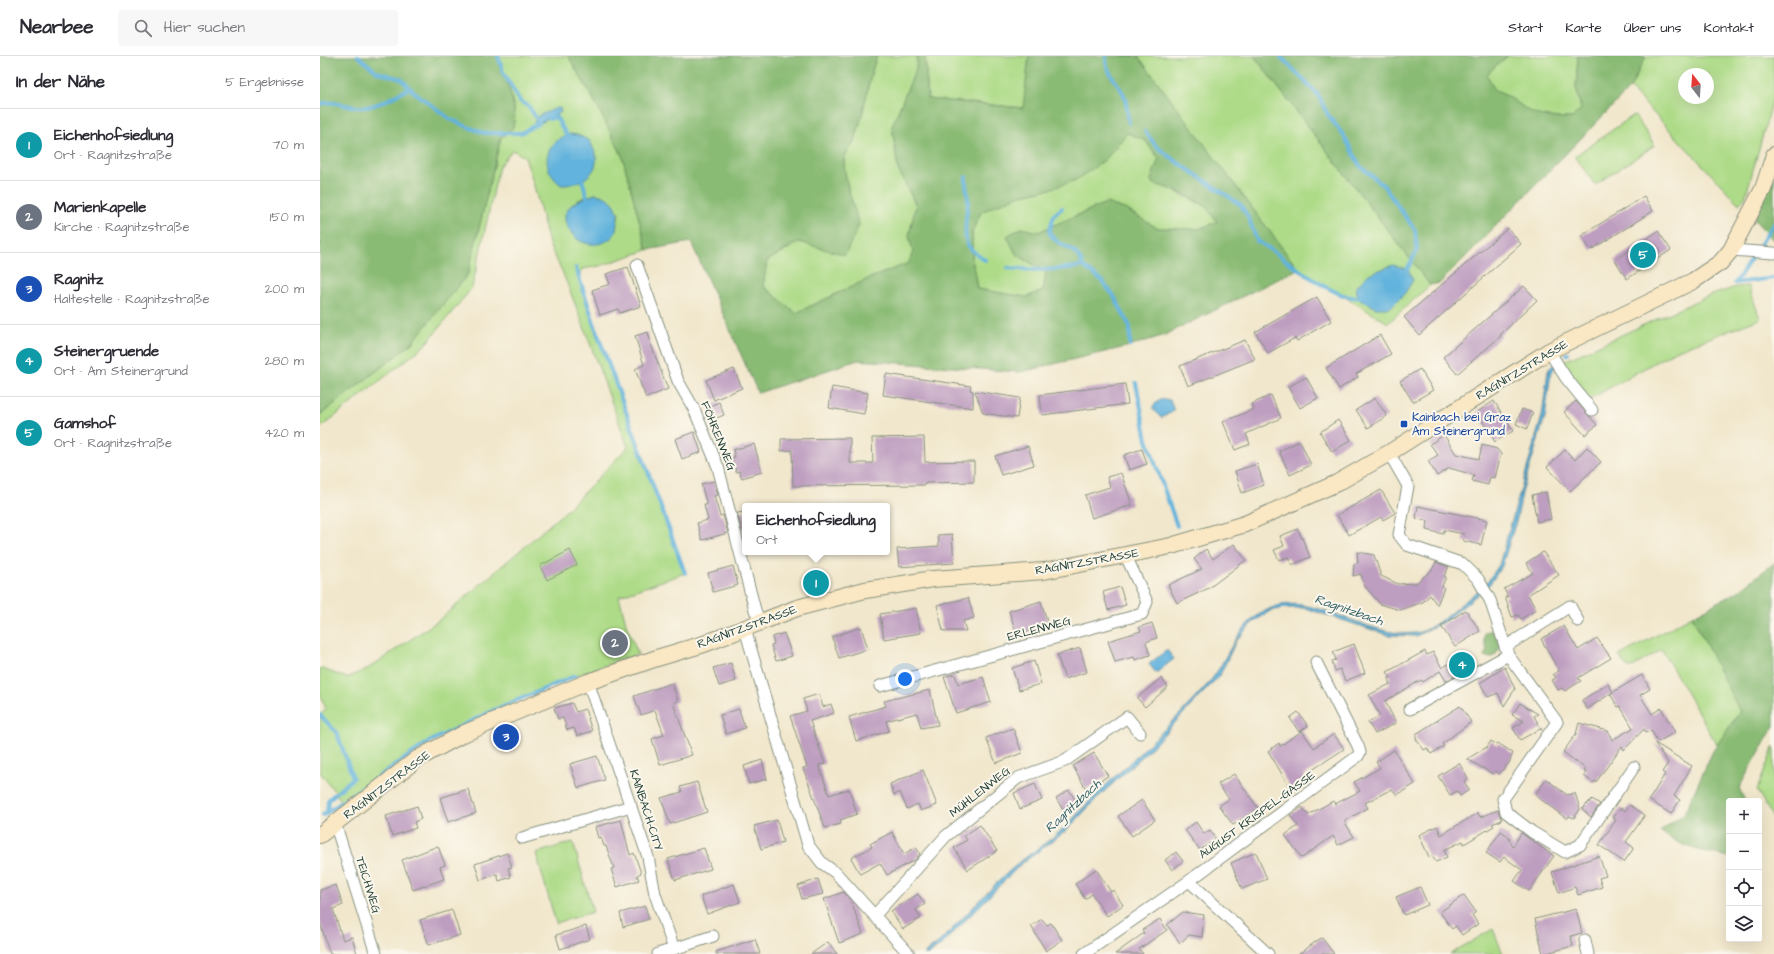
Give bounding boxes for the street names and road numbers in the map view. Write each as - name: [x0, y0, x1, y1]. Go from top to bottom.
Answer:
- street label: RAGNITZSTRASSE: [1473, 336, 1571, 404]
- street label: FÖHRENWEG: [696, 399, 740, 474]
- street label: RAGNITZSTRASSE: [1034, 545, 1140, 579]
- street label: RAGNITZSTRASSE: [695, 601, 799, 653]
- street label: ERLENWEG: [1005, 612, 1073, 646]
- street label: RAGNITZSTRASSE: [340, 747, 434, 823]
- street label: MÜHLENWEG: [946, 762, 1015, 821]
- street label: KAINBACH-CITY: [625, 767, 667, 853]
- street label: AUGUST KRISPEL-GASSE: [1195, 767, 1319, 863]
- street label: TEICHWEG: [351, 854, 385, 916]

